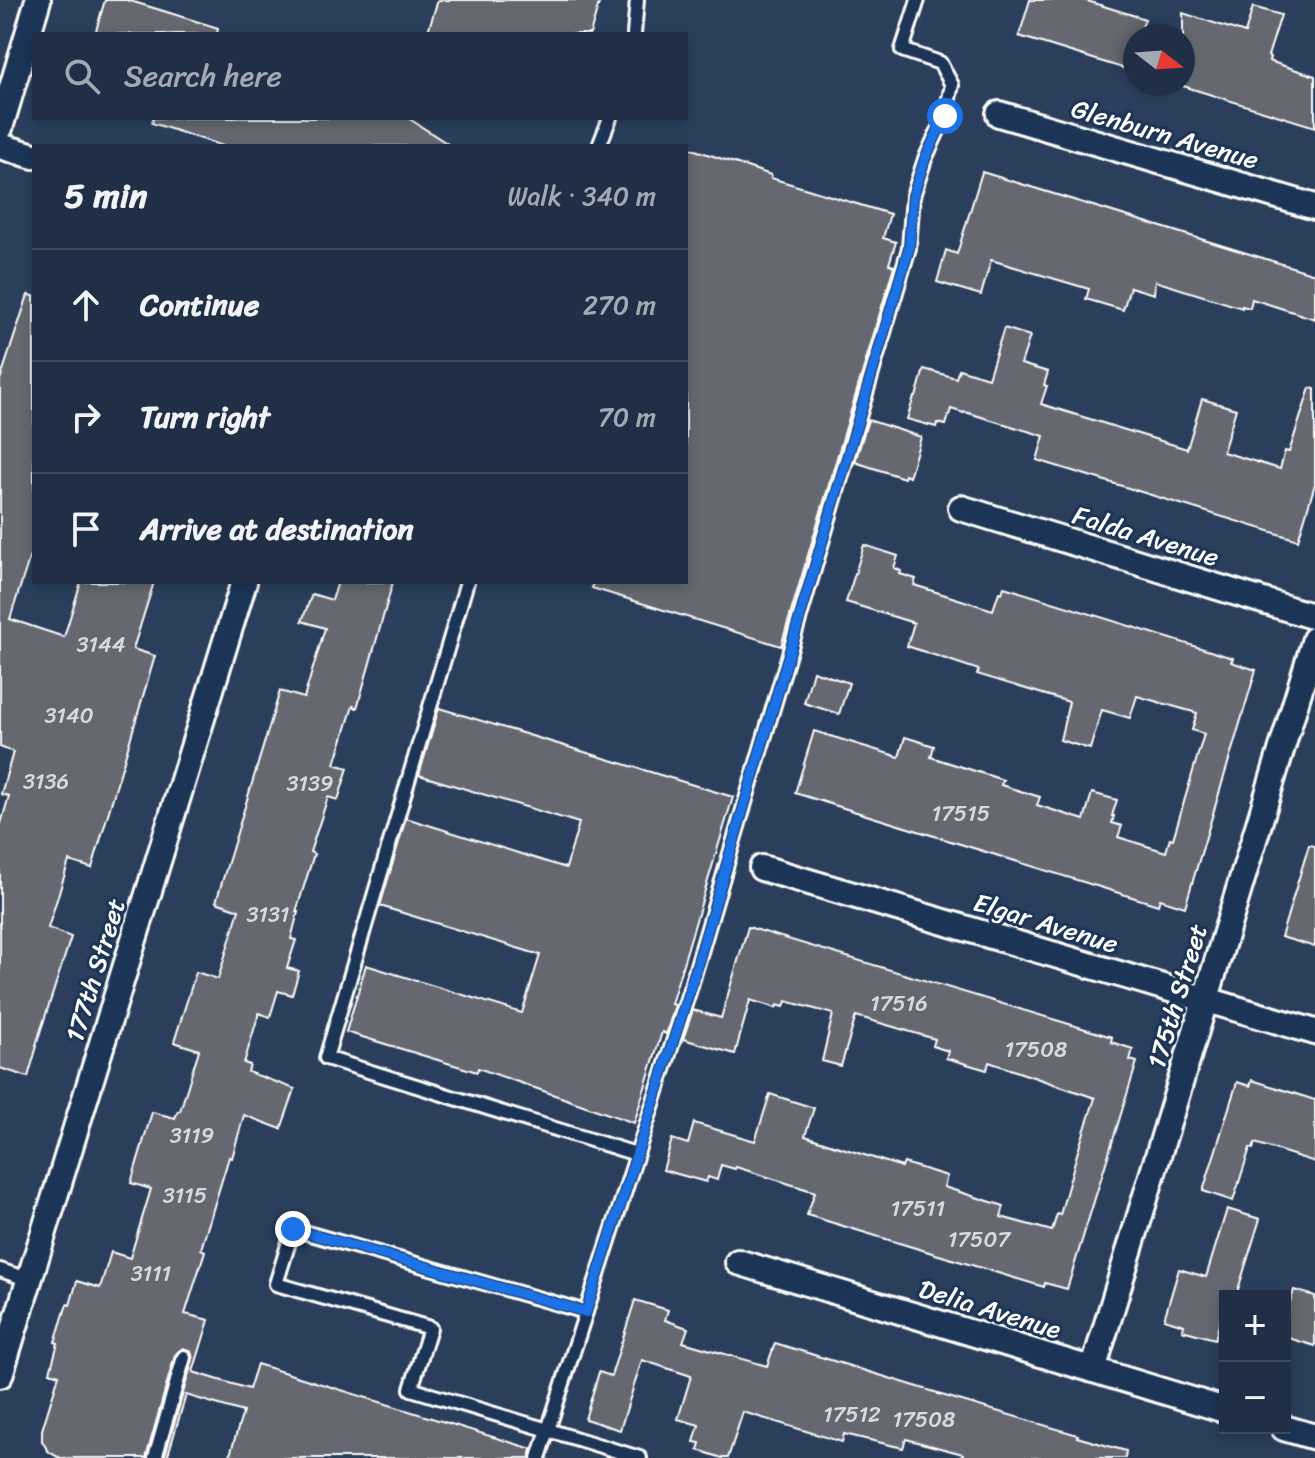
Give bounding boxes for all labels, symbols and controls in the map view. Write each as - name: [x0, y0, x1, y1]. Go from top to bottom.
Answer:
- north arrow: [1123, 24, 1195, 96]
- search box: [32, 32, 688, 120]
- text: Search here: [124, 49, 282, 103]
- icon: search: [60, 54, 104, 98]
- street label: Glenburn Avenue: [1066, 85, 1264, 183]
- route start: [927, 98, 963, 134]
- text: 5 min: [64, 166, 147, 226]
- text: Walk · 340 m: [508, 173, 656, 219]
- text: Continue: [140, 278, 259, 332]
- text: 270 m: [583, 282, 656, 328]
- icon: ahead: [64, 283, 108, 327]
- text: Turn right: [140, 390, 270, 444]
- text: 70 m: [598, 394, 656, 440]
- icon: right: [64, 395, 108, 439]
- street label: Falda Avenue: [1067, 492, 1225, 580]
- text: Arrive at destination: [140, 502, 414, 556]
- icon: arrive: [64, 507, 108, 551]
- house number: 3144: [76, 625, 126, 664]
- house number: 3140: [44, 696, 94, 735]
- house number: 3136: [23, 762, 69, 801]
- house number: 3139: [286, 764, 334, 803]
- house number: 17515: [932, 794, 990, 833]
- street label: Elgar Avenue: [968, 879, 1124, 967]
- street label: 177th Street: [51, 892, 139, 1048]
- house number: 3131: [246, 895, 290, 934]
- street label: 175th Street: [1133, 918, 1221, 1074]
- house number: 17516: [870, 984, 928, 1023]
- house number: 17508: [1005, 1030, 1067, 1069]
- house number: 3119: [170, 1116, 214, 1155]
- house number: 3115: [163, 1176, 207, 1215]
- house number: 17511: [891, 1189, 945, 1228]
- route end: [275, 1211, 311, 1247]
- house number: 17507: [948, 1220, 1011, 1259]
- house number: 3111: [131, 1254, 171, 1293]
- street label: Delia Avenue: [913, 1266, 1067, 1353]
- map controls: [1219, 1290, 1291, 1434]
- button: +: [1219, 1290, 1291, 1362]
- button: −: [1219, 1362, 1291, 1434]
- house number: 17512: [823, 1395, 881, 1434]
- house number: 17508: [893, 1400, 955, 1439]

